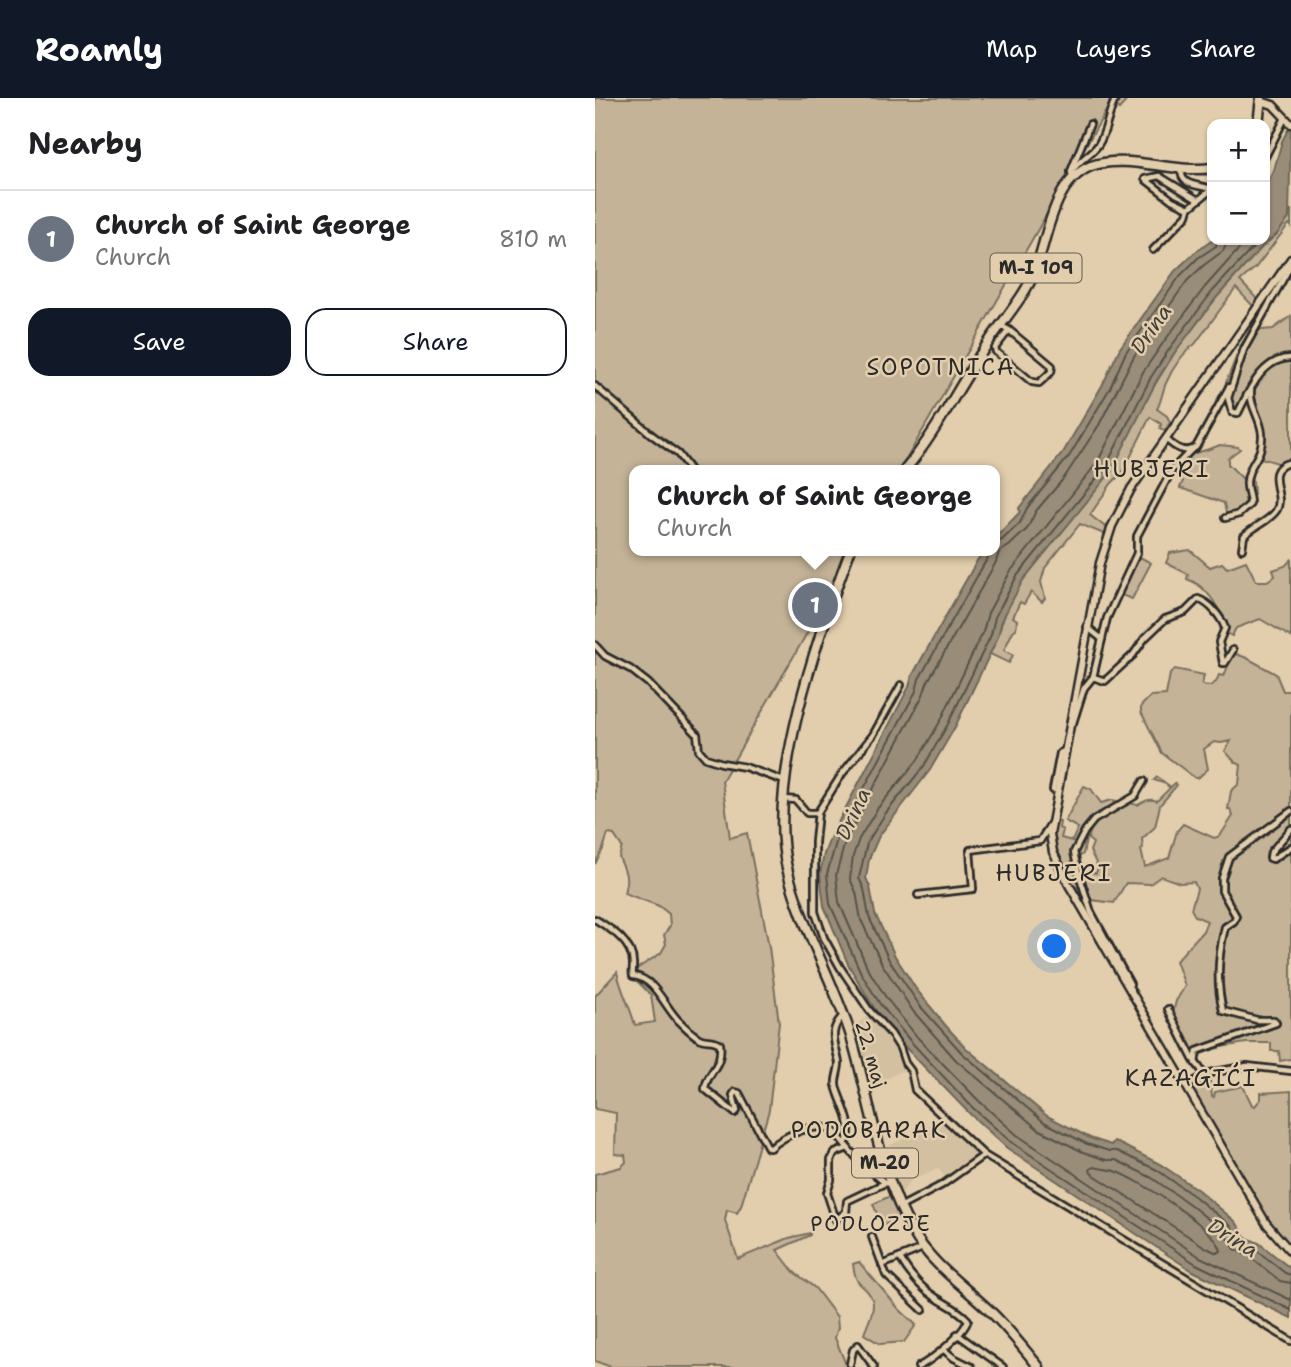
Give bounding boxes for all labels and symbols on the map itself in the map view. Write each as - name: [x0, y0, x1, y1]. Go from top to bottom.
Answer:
- road number: M-I 109: [991, 253, 1081, 282]
- water label: Drina: [1124, 299, 1178, 359]
- district label: SOPOTNICA: [867, 352, 1015, 382]
- district label: HUBJERI: [1094, 454, 1210, 484]
- pin: 1: [792, 579, 838, 631]
- water label: Drina: [829, 783, 877, 845]
- district label: HUBJERI: [996, 858, 1112, 888]
- your location: [1037, 929, 1071, 963]
- street label: 22. maj: [849, 1017, 893, 1091]
- district label: KAZAGIĆI: [1125, 1062, 1257, 1093]
- district label: PODOBARAK: [791, 1115, 947, 1145]
- road number: M-20: [852, 1148, 918, 1178]
- district label: PODLOZJE: [810, 1210, 932, 1238]
- water label: Drina: [1202, 1212, 1264, 1264]

